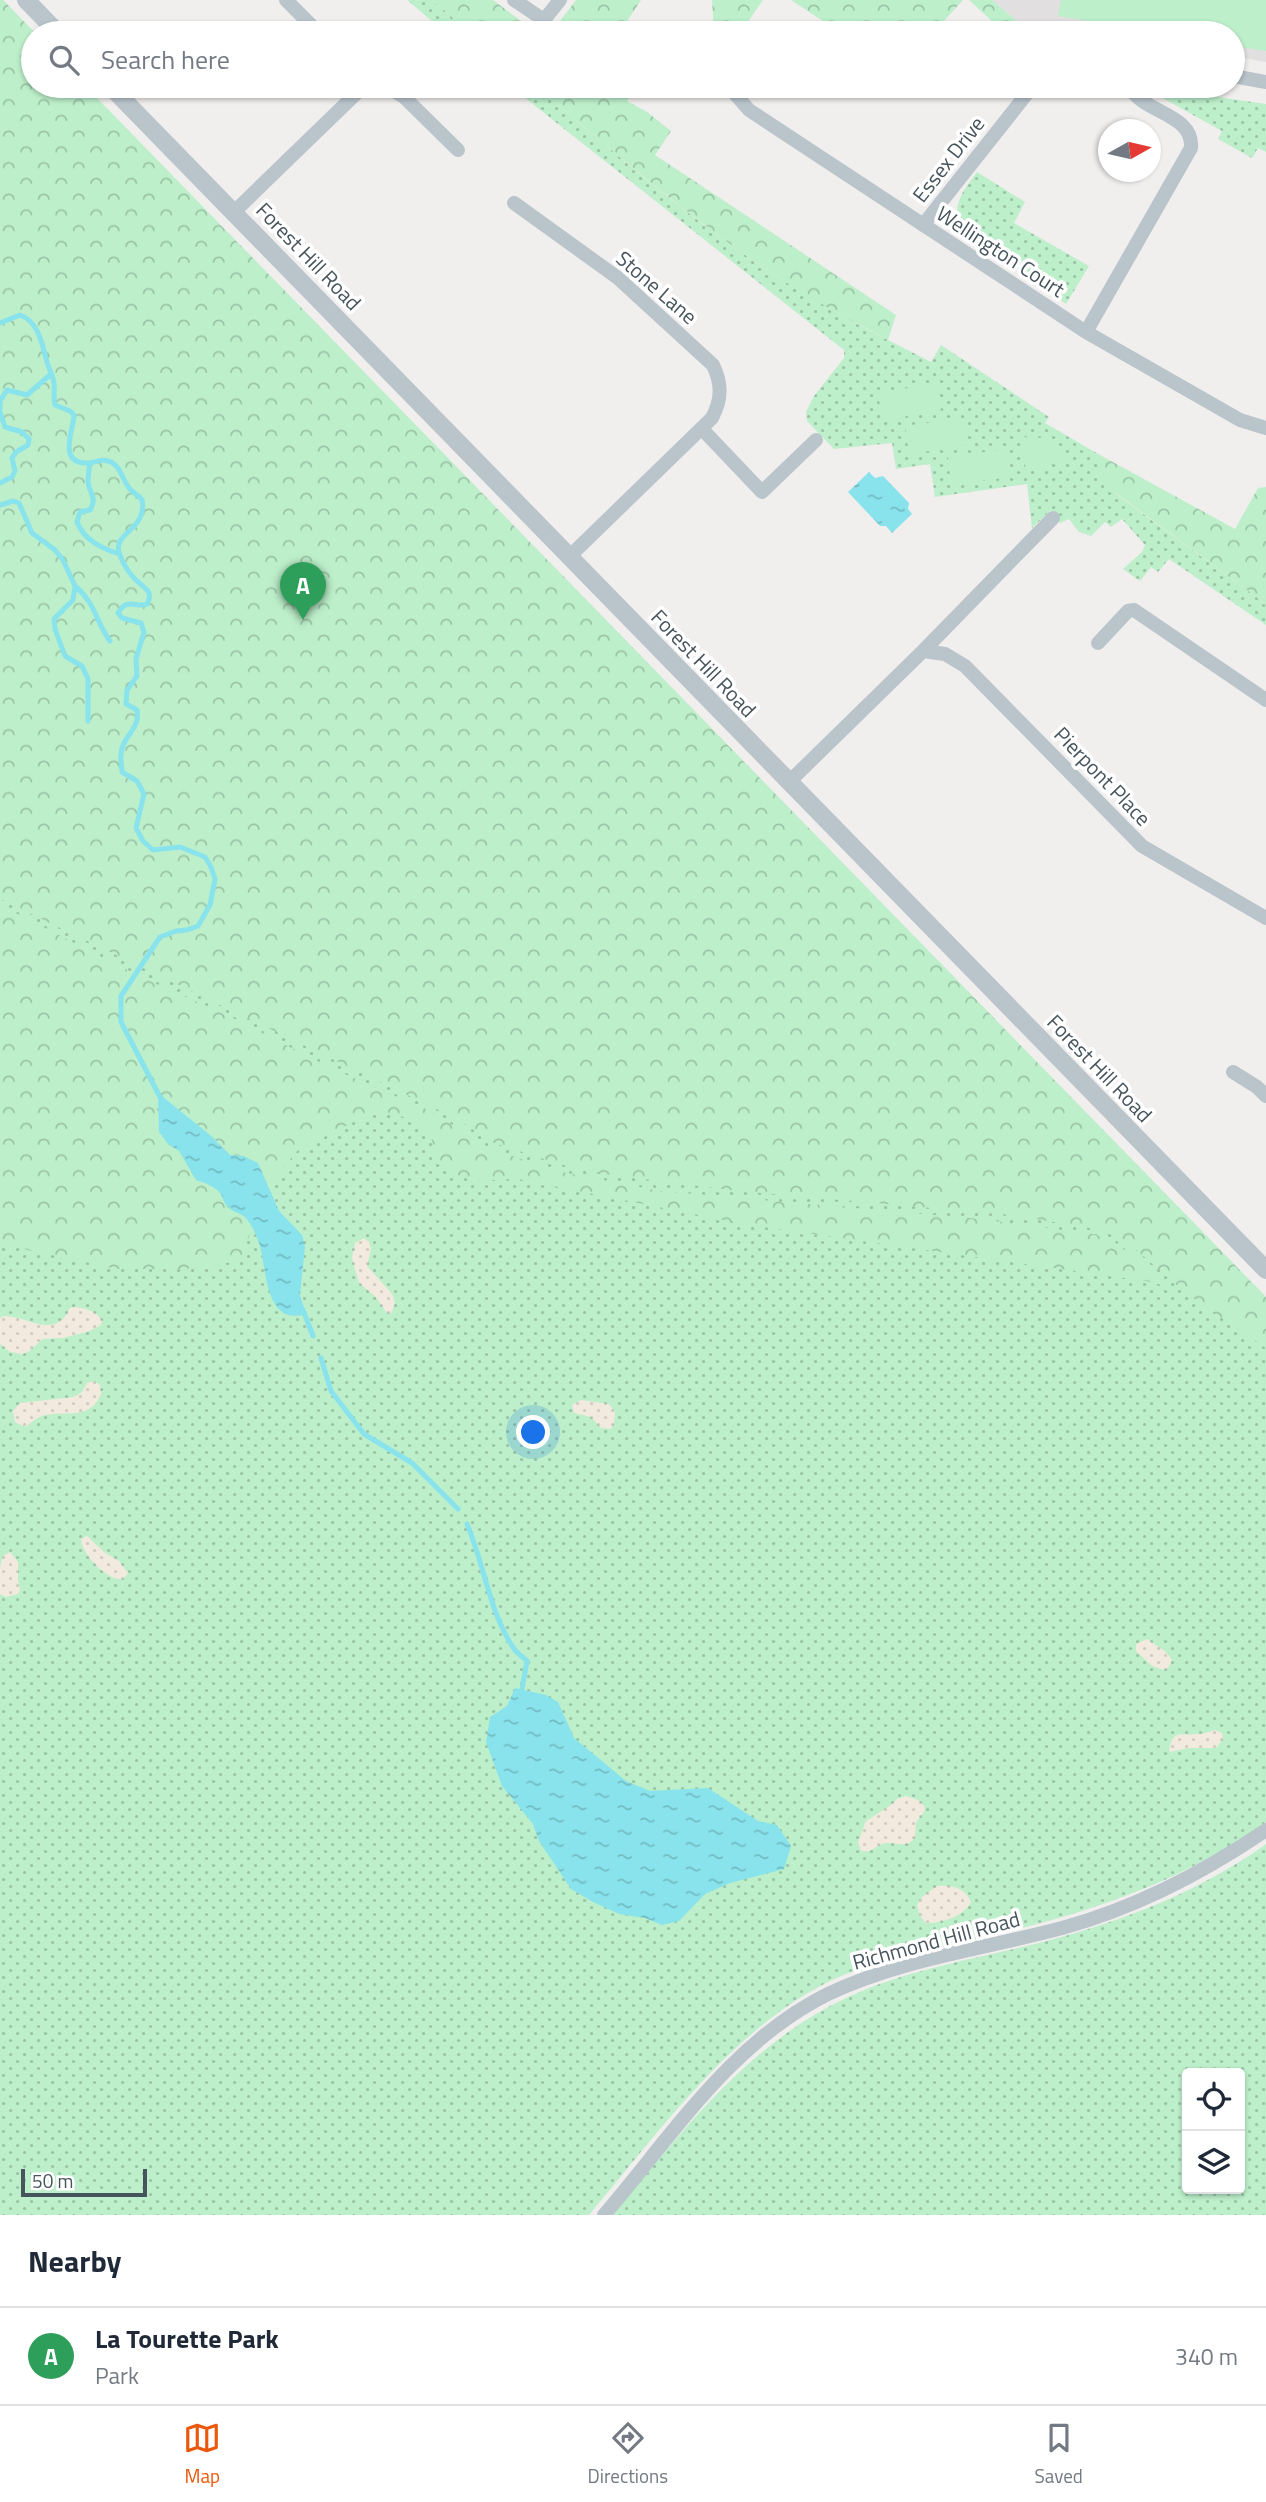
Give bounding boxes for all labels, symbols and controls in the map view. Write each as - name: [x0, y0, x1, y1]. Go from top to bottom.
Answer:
- search box: [21, 21, 1245, 98]
- text: Search here: [101, 40, 230, 79]
- icon: search: [45, 41, 83, 79]
- street label: Essex Drive: [904, 109, 992, 209]
- north arrow: [1098, 119, 1161, 182]
- street label: Forest Hill Road: [249, 195, 369, 317]
- street label: Wellington Court: [930, 197, 1072, 305]
- street label: Stone Lane: [609, 243, 705, 331]
- pin: A: [280, 562, 326, 620]
- street label: Forest Hill Road: [644, 602, 764, 724]
- street label: Pierpont Place: [1047, 719, 1159, 833]
- street label: Forest Hill Road: [1040, 1007, 1160, 1129]
- your location: [516, 1415, 550, 1449]
- street label: Richmond Hill Road: [849, 1902, 1023, 1978]
- map controls: [1182, 2068, 1245, 2194]
- button: locate: [1182, 2068, 1245, 2131]
- button: layers: [1182, 2131, 1245, 2194]
- scale bar: [21, 2166, 147, 2198]
- text: 50 m: [32, 2166, 73, 2195]
- text: Nearby: [28, 2238, 121, 2284]
- text: La Tourette Park: [95, 2319, 279, 2358]
- text: A: [44, 2339, 58, 2374]
- text: 340 m: [1175, 2339, 1238, 2374]
- text: Park: [95, 2358, 139, 2393]
- tab: Map: [183, 2419, 221, 2490]
- tab: Directions: [588, 2419, 668, 2490]
- tab: Saved: [1034, 2419, 1083, 2490]

